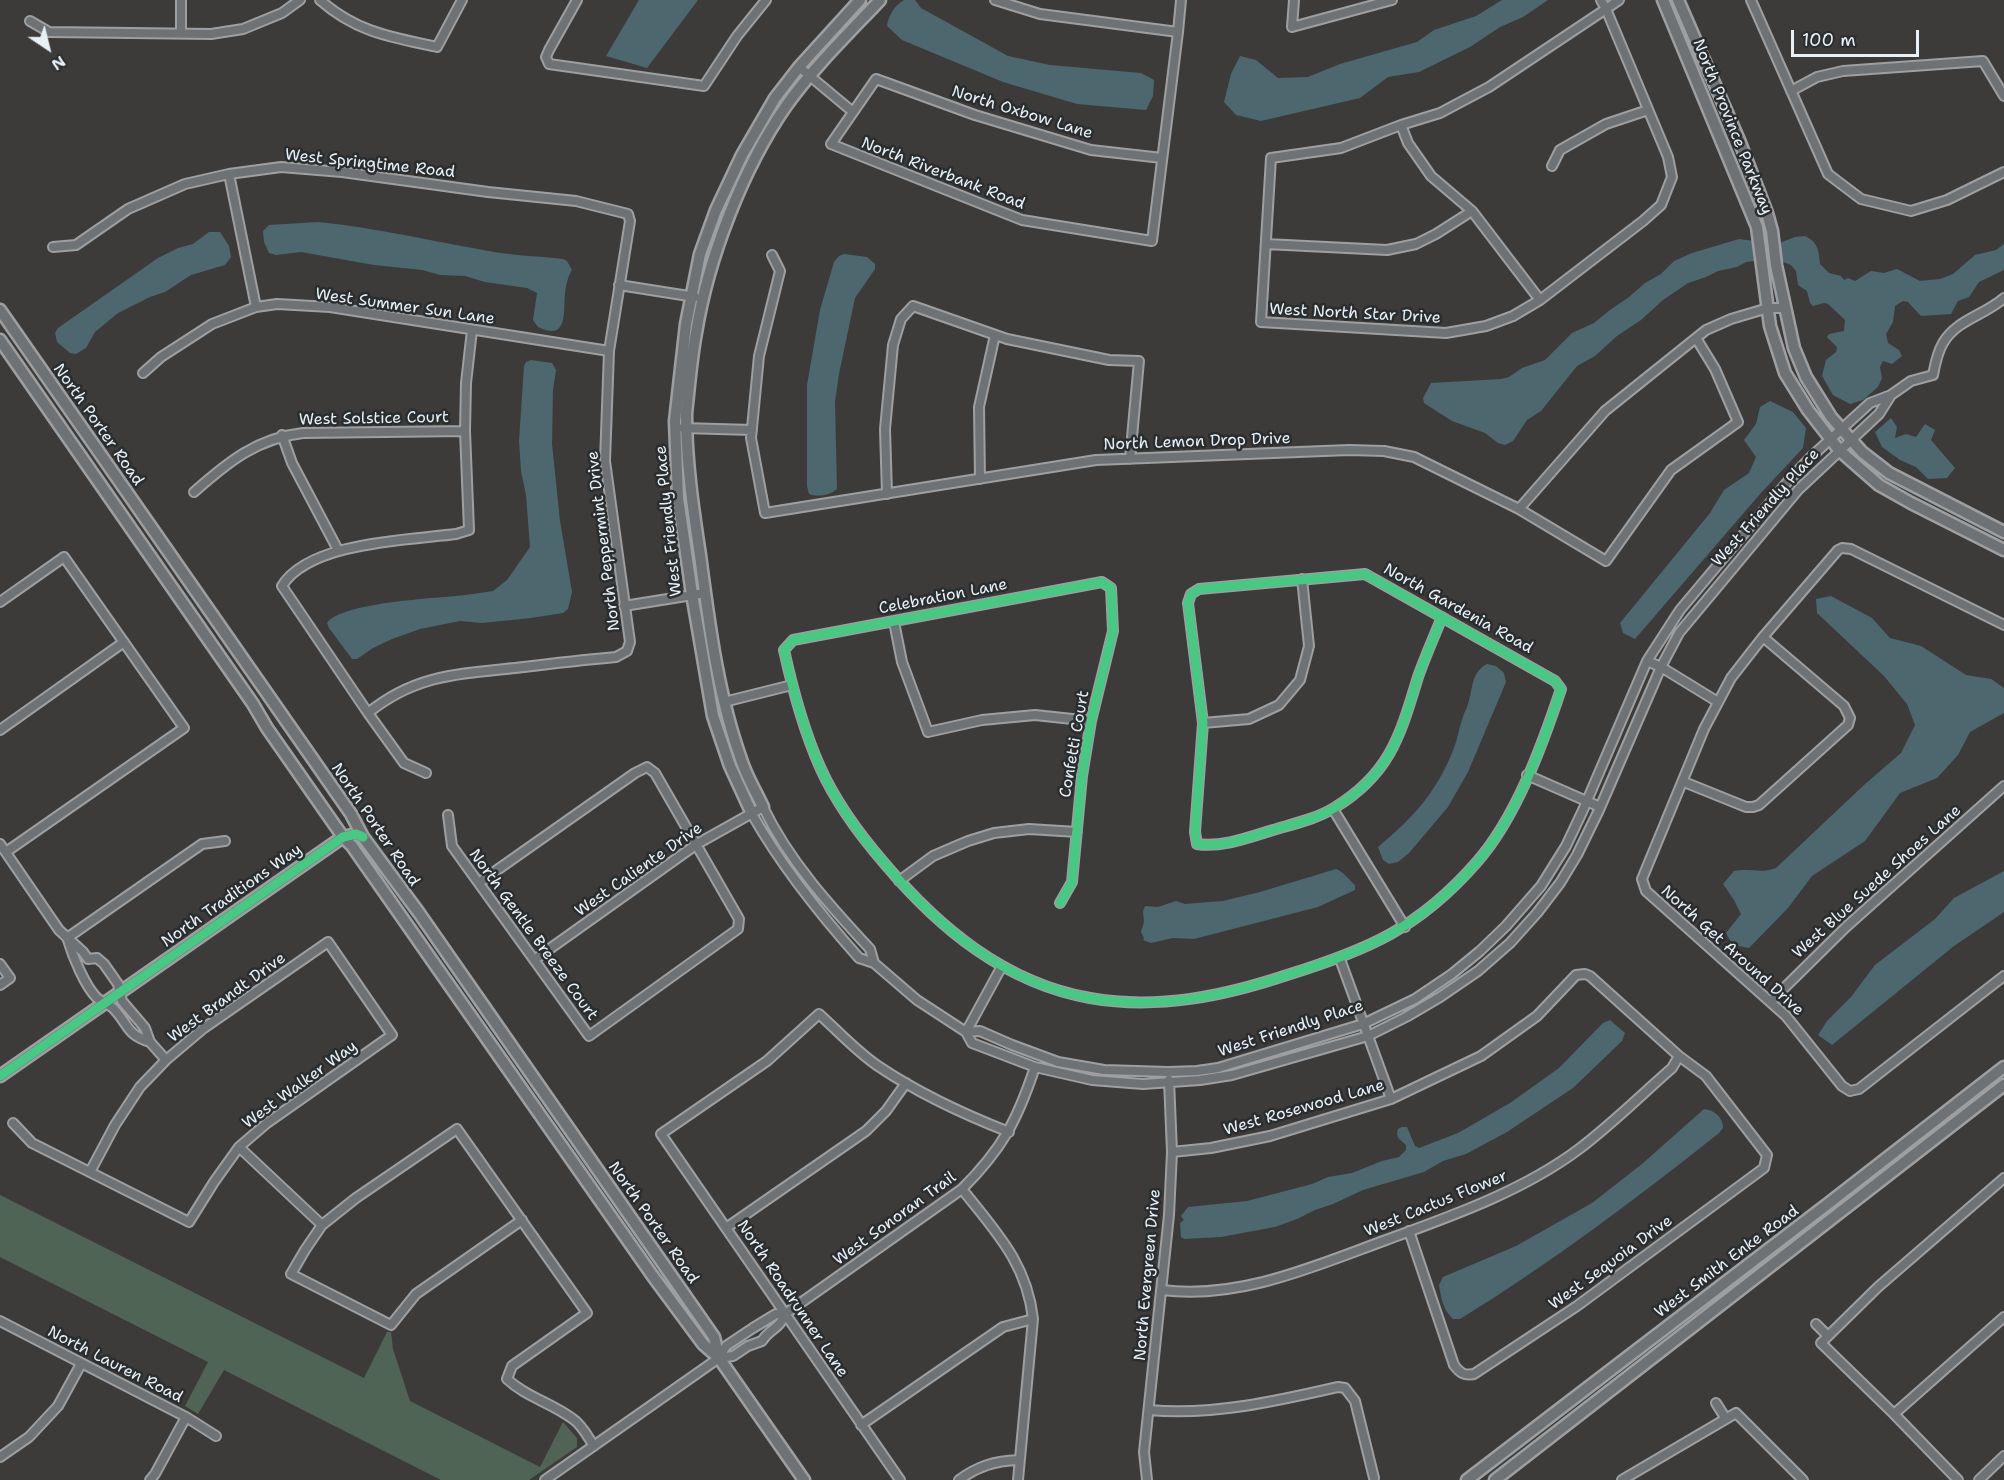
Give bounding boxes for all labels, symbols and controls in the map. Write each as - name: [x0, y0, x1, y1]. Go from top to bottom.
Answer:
- north arrow: [18, 18, 78, 78]
- scale bar: [1794, 18, 1922, 56]
- text: 100 m: [1802, 28, 1856, 52]
- street label: North Province Parkway: [1688, 36, 1776, 218]
- text: N: [47, 51, 70, 75]
- street label: North Oxbow Lane: [949, 82, 1095, 144]
- street label: North Riverbank Road: [858, 134, 1028, 214]
- street label: West Springtime Road: [284, 146, 456, 182]
- street label: West Summer Sun Lane: [314, 285, 496, 329]
- street label: West North Star Drive: [1269, 300, 1441, 328]
- street label: North Porter Road: [49, 360, 147, 490]
- street label: West Solstice Court: [299, 408, 449, 430]
- street label: North Lemon Drop Drive: [1103, 429, 1291, 455]
- street label: West Friendly Place: [652, 445, 686, 597]
- street label: West Friendly Place: [1708, 445, 1824, 571]
- street label: North Peppermint Drive: [583, 450, 625, 632]
- street label: North Gardenia Road: [1380, 560, 1536, 658]
- street label: Celebration Lane: [877, 575, 1009, 619]
- street label: Confetti Court: [1056, 689, 1094, 799]
- street label: North Porter Road: [327, 760, 423, 890]
- street label: West Blue Suede Shoes Lane: [1789, 801, 1965, 963]
- street label: West Caliente Drive: [572, 819, 706, 921]
- street label: North Traditions Way: [158, 840, 306, 952]
- street label: North Gentle Breeze Court: [464, 846, 602, 1024]
- street label: North Get Around Drive: [1657, 882, 1807, 1020]
- street label: West Brandt Drive: [164, 949, 290, 1047]
- street label: West Friendly Place: [1216, 996, 1366, 1062]
- street label: West Walker Way: [239, 1037, 361, 1133]
- street label: West Rosewood Lane: [1221, 1076, 1387, 1140]
- street label: North Porter Road: [604, 1158, 702, 1288]
- street label: West Cactus Flower: [1362, 1167, 1510, 1241]
- street label: West Sonoran Trail: [830, 1168, 960, 1270]
- street label: North Evergreen Drive: [1131, 1188, 1165, 1362]
- street label: West Smith Enke Road: [1651, 1202, 1803, 1322]
- street label: West Sequoia Drive: [1545, 1212, 1677, 1314]
- street label: North Roadrunner Lane: [732, 1217, 852, 1381]
- street label: North Lauren Road: [44, 1323, 186, 1407]

